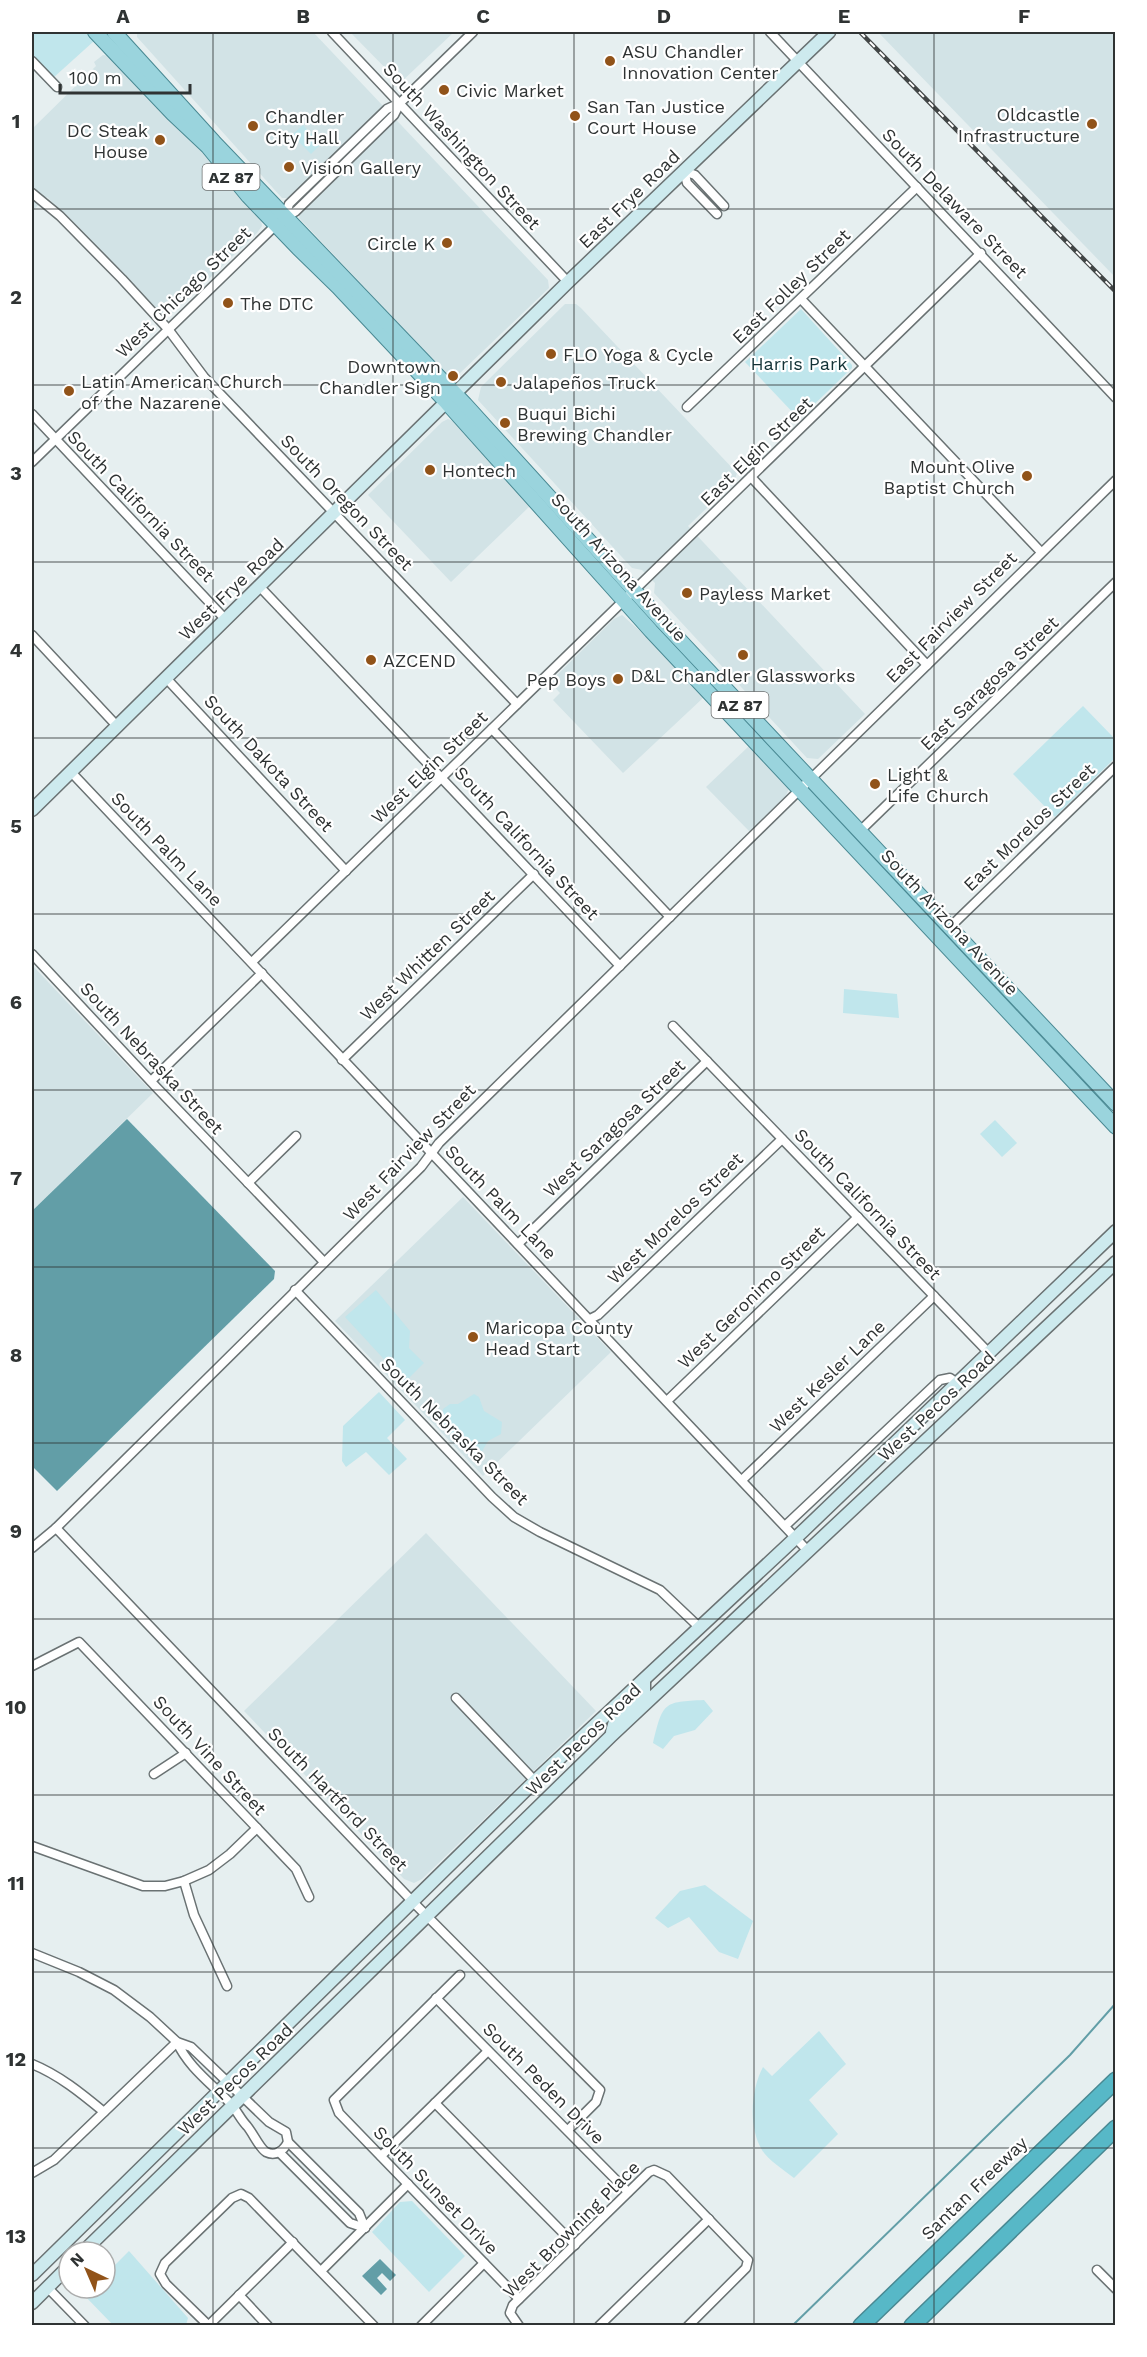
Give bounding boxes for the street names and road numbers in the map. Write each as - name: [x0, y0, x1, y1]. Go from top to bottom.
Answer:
- street label: South Washington Street: [379, 58, 545, 234]
- street label: South Delaware Street: [878, 124, 1032, 283]
- street label: East Frye Road: [574, 146, 684, 252]
- road number: AZ 87: [202, 164, 260, 190]
- street label: West Chicago Street: [111, 222, 255, 362]
- street label: East Folley Street: [728, 224, 855, 348]
- street label: East Elgin Street: [696, 392, 817, 510]
- street label: South California Street: [63, 426, 219, 586]
- street label: South Oregon Street: [277, 430, 418, 575]
- street label: South Arizona Avenue: [547, 489, 691, 645]
- street label: West Frye Road: [174, 534, 288, 644]
- street label: East Fairview Street: [881, 547, 1021, 687]
- street label: East Saragosa Street: [916, 611, 1063, 754]
- street label: South Dakota Street: [200, 690, 338, 836]
- road number: AZ 87: [712, 692, 768, 718]
- street label: West Elgin Street: [367, 706, 492, 828]
- street label: East Morelos Street: [959, 759, 1099, 895]
- street label: South California Street: [450, 762, 604, 924]
- street label: South Palm Lane: [107, 787, 227, 911]
- street label: South Arizona Avenue: [877, 845, 1023, 999]
- street label: West Whitten Street: [355, 885, 499, 1025]
- street label: South Nebraska Street: [76, 978, 228, 1139]
- street label: West Saragosa Street: [539, 1054, 690, 1201]
- street label: West Fairview Street: [338, 1079, 480, 1225]
- street label: South California Street: [790, 1124, 946, 1284]
- street label: South Palm Lane: [441, 1140, 561, 1264]
- street label: West Morelos Street: [603, 1148, 747, 1288]
- street label: West Geronimo Street: [673, 1221, 829, 1373]
- street label: West Kesler Lane: [765, 1315, 889, 1437]
- street label: West Pecos Road: [873, 1347, 999, 1465]
- street label: South Nebraska Street: [377, 1353, 533, 1509]
- street label: West Pecos Road: [521, 1679, 645, 1799]
- street label: South Vine Street: [149, 1691, 271, 1820]
- street label: South Hartford Street: [264, 1723, 412, 1876]
- street label: South Peden Drive: [479, 2018, 609, 2148]
- street label: West Pecos Road: [173, 2019, 297, 2139]
- street label: South Sunset Drive: [369, 2122, 503, 2258]
- street label: Santan Freeway: [917, 2132, 1032, 2244]
- street label: West Browning Place: [498, 2156, 644, 2302]

